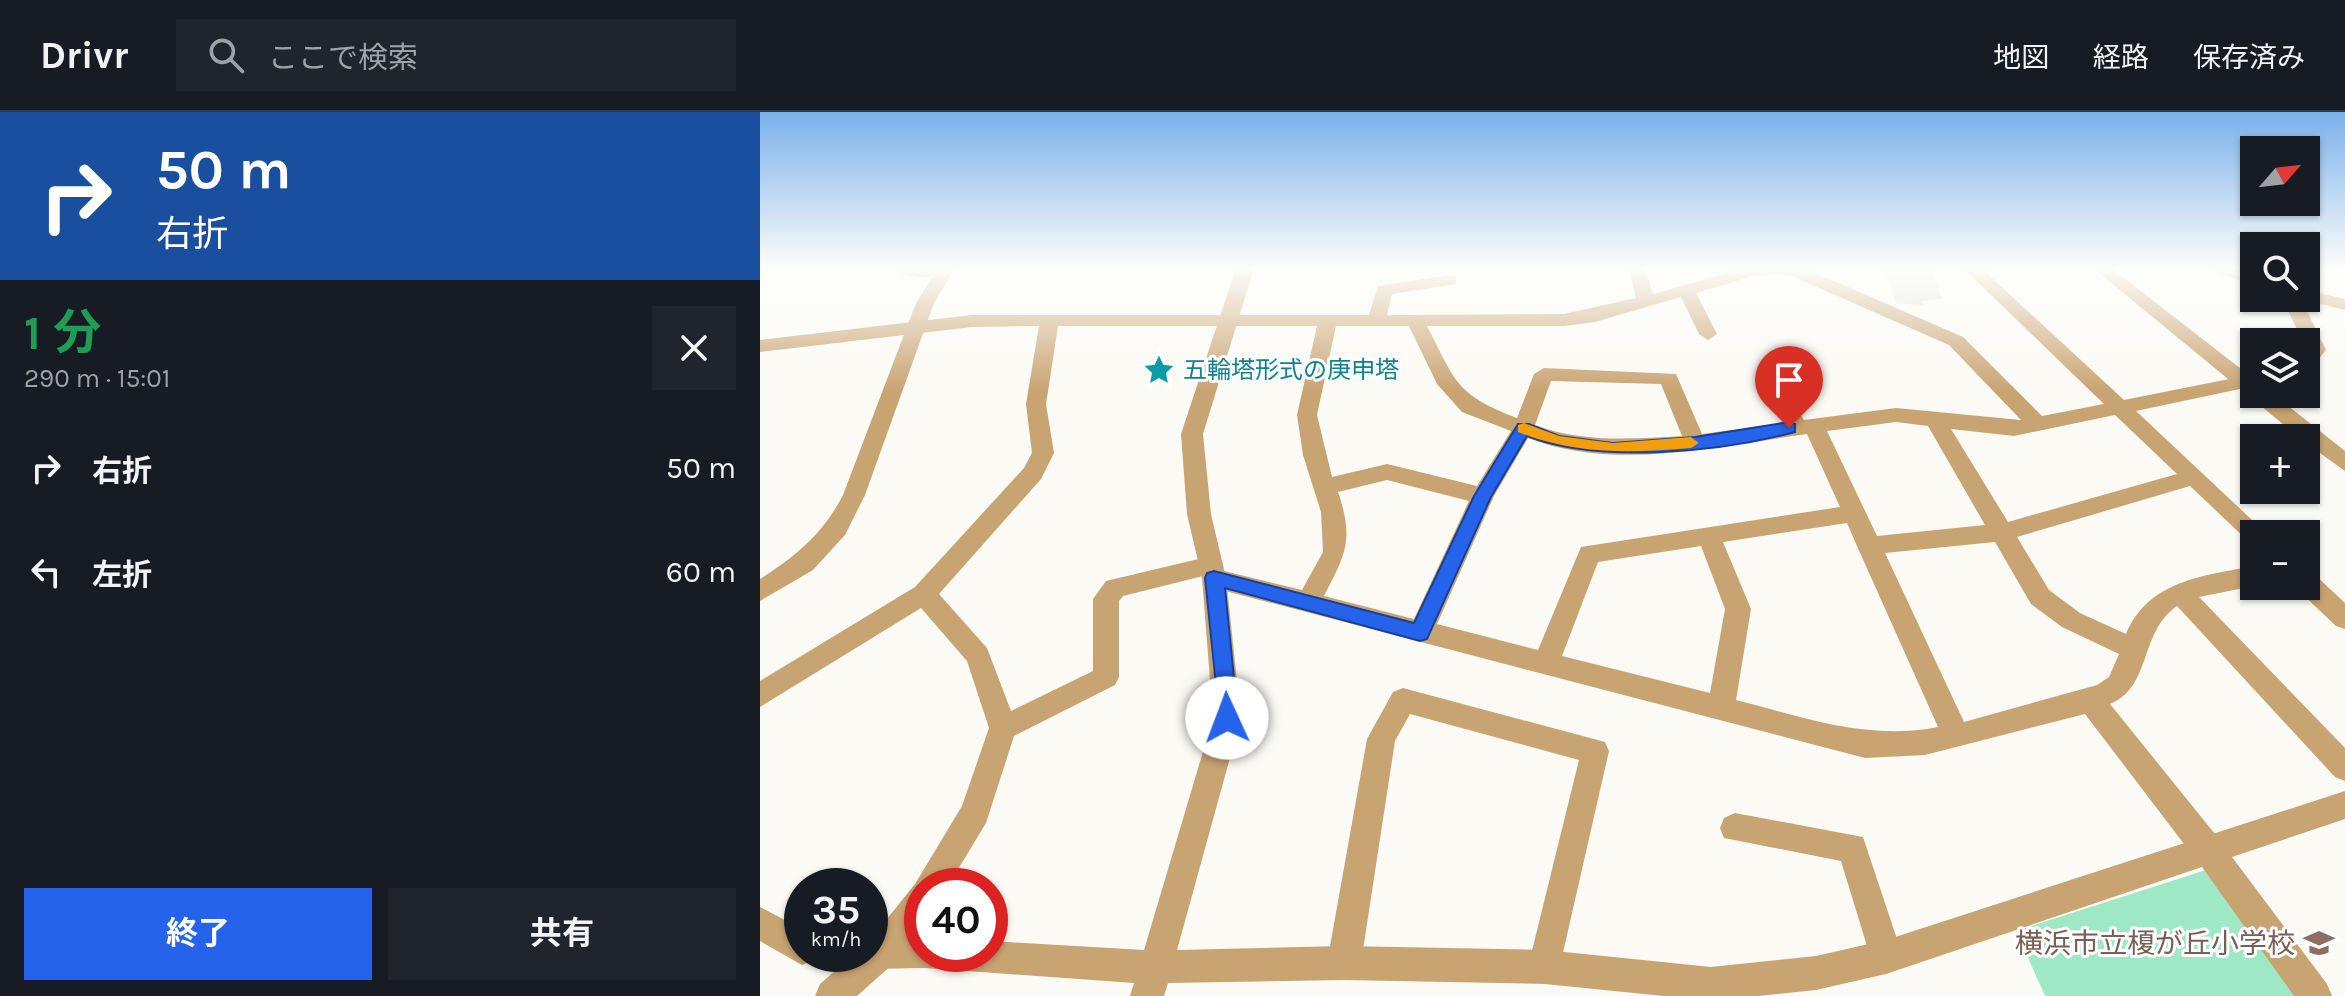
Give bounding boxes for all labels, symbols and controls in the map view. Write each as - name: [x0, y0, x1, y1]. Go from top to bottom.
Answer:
- search box: [176, 19, 736, 91]
- text: Drivr: [40, 33, 128, 78]
- icon: search: [204, 33, 248, 77]
- text: ここで検索: [268, 40, 418, 76]
- text: 地図: [1993, 41, 2049, 74]
- text: 経路: [2093, 41, 2149, 74]
- text: 保存済み: [2193, 41, 2305, 74]
- north arrow: [2240, 136, 2320, 216]
- map controls: [2240, 136, 2320, 600]
- text: 50 m: [156, 137, 291, 202]
- icon: right: [24, 144, 128, 248]
- text: 右折: [156, 213, 228, 255]
- button: search: [2240, 232, 2320, 312]
- text: 1 分: [24, 305, 101, 361]
- button: close: [652, 306, 736, 390]
- button: layers: [2240, 328, 2320, 408]
- pin: [1755, 346, 1823, 428]
- place icon: 五輪塔形式の庚申塔: [1142, 353, 1176, 387]
- place label: 五輪塔形式の庚申塔: [1183, 356, 1399, 384]
- icon: arrive: [1767, 358, 1811, 402]
- text: 290 m · 15:01: [24, 363, 170, 394]
- button: +: [2240, 424, 2320, 504]
- icon: right: [24, 446, 68, 490]
- text: 50 m: [666, 450, 736, 486]
- text: 右折: [92, 453, 152, 489]
- button: −: [2240, 520, 2320, 600]
- icon: left: [24, 550, 68, 594]
- text: 60 m: [666, 554, 736, 590]
- text: 左折: [92, 557, 152, 593]
- position arrow: [1185, 676, 1269, 760]
- speed limit sign: 40: [904, 868, 1008, 972]
- text: 35: [812, 886, 860, 933]
- button: 終了: [24, 888, 372, 980]
- button: 共有: [388, 888, 736, 980]
- school or university icon: 横浜市立榎が丘小学校: [2302, 926, 2336, 960]
- place label: 横浜市立榎が丘小学校: [2015, 927, 2295, 960]
- text: km/h: [811, 928, 861, 951]

